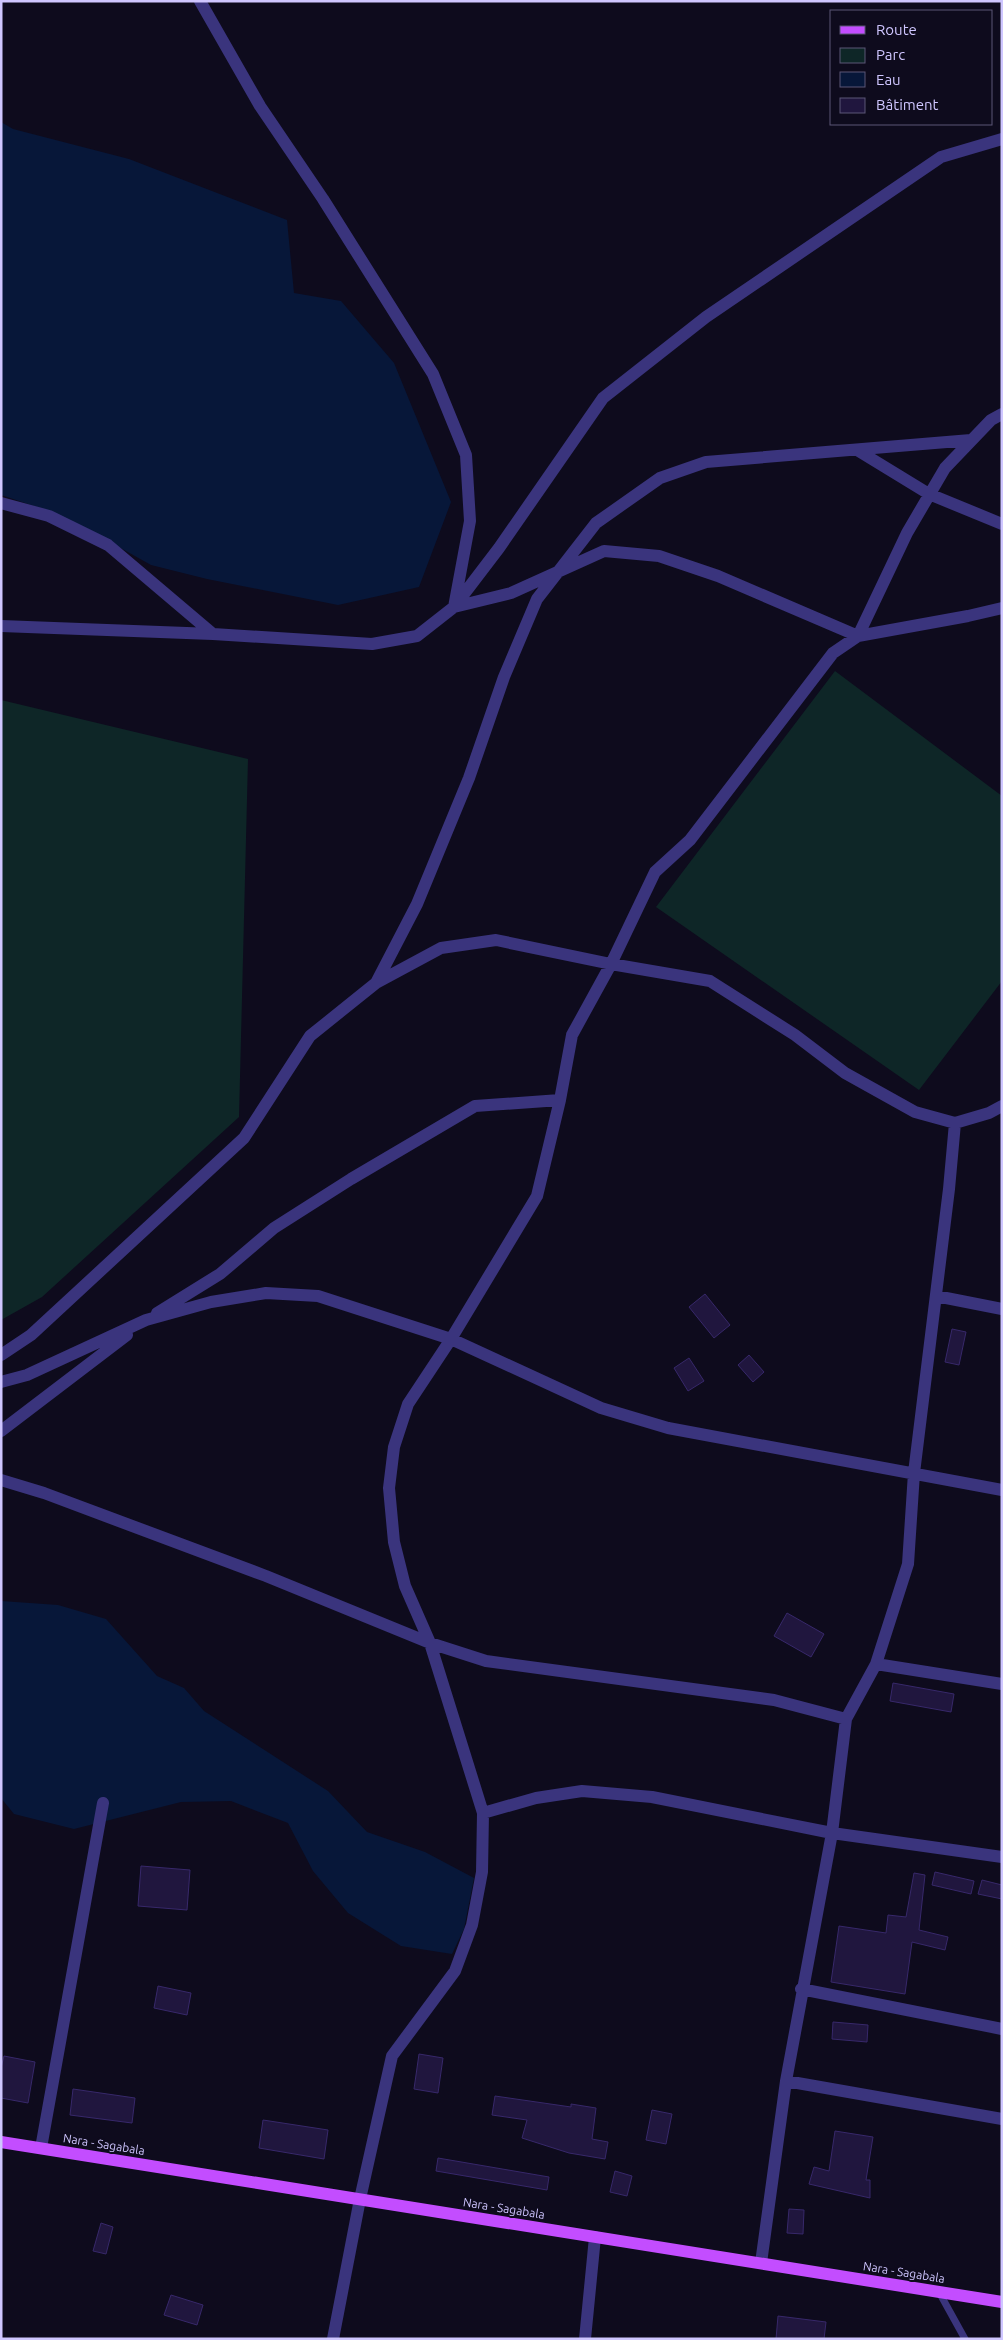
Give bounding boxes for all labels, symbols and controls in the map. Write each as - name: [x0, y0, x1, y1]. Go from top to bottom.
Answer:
- legend: [830, 10, 993, 125]
- text: Route: [876, 21, 917, 38]
- text: Parc: [876, 46, 905, 63]
- text: Eau: [876, 71, 901, 88]
- text: Bâtiment: [876, 96, 939, 113]
- street label: Nara - Sagabala: [62, 2131, 146, 2157]
- street label: Nara - Sagabala: [462, 2195, 546, 2221]
- street label: Nara - Sagabala: [862, 2259, 946, 2285]

